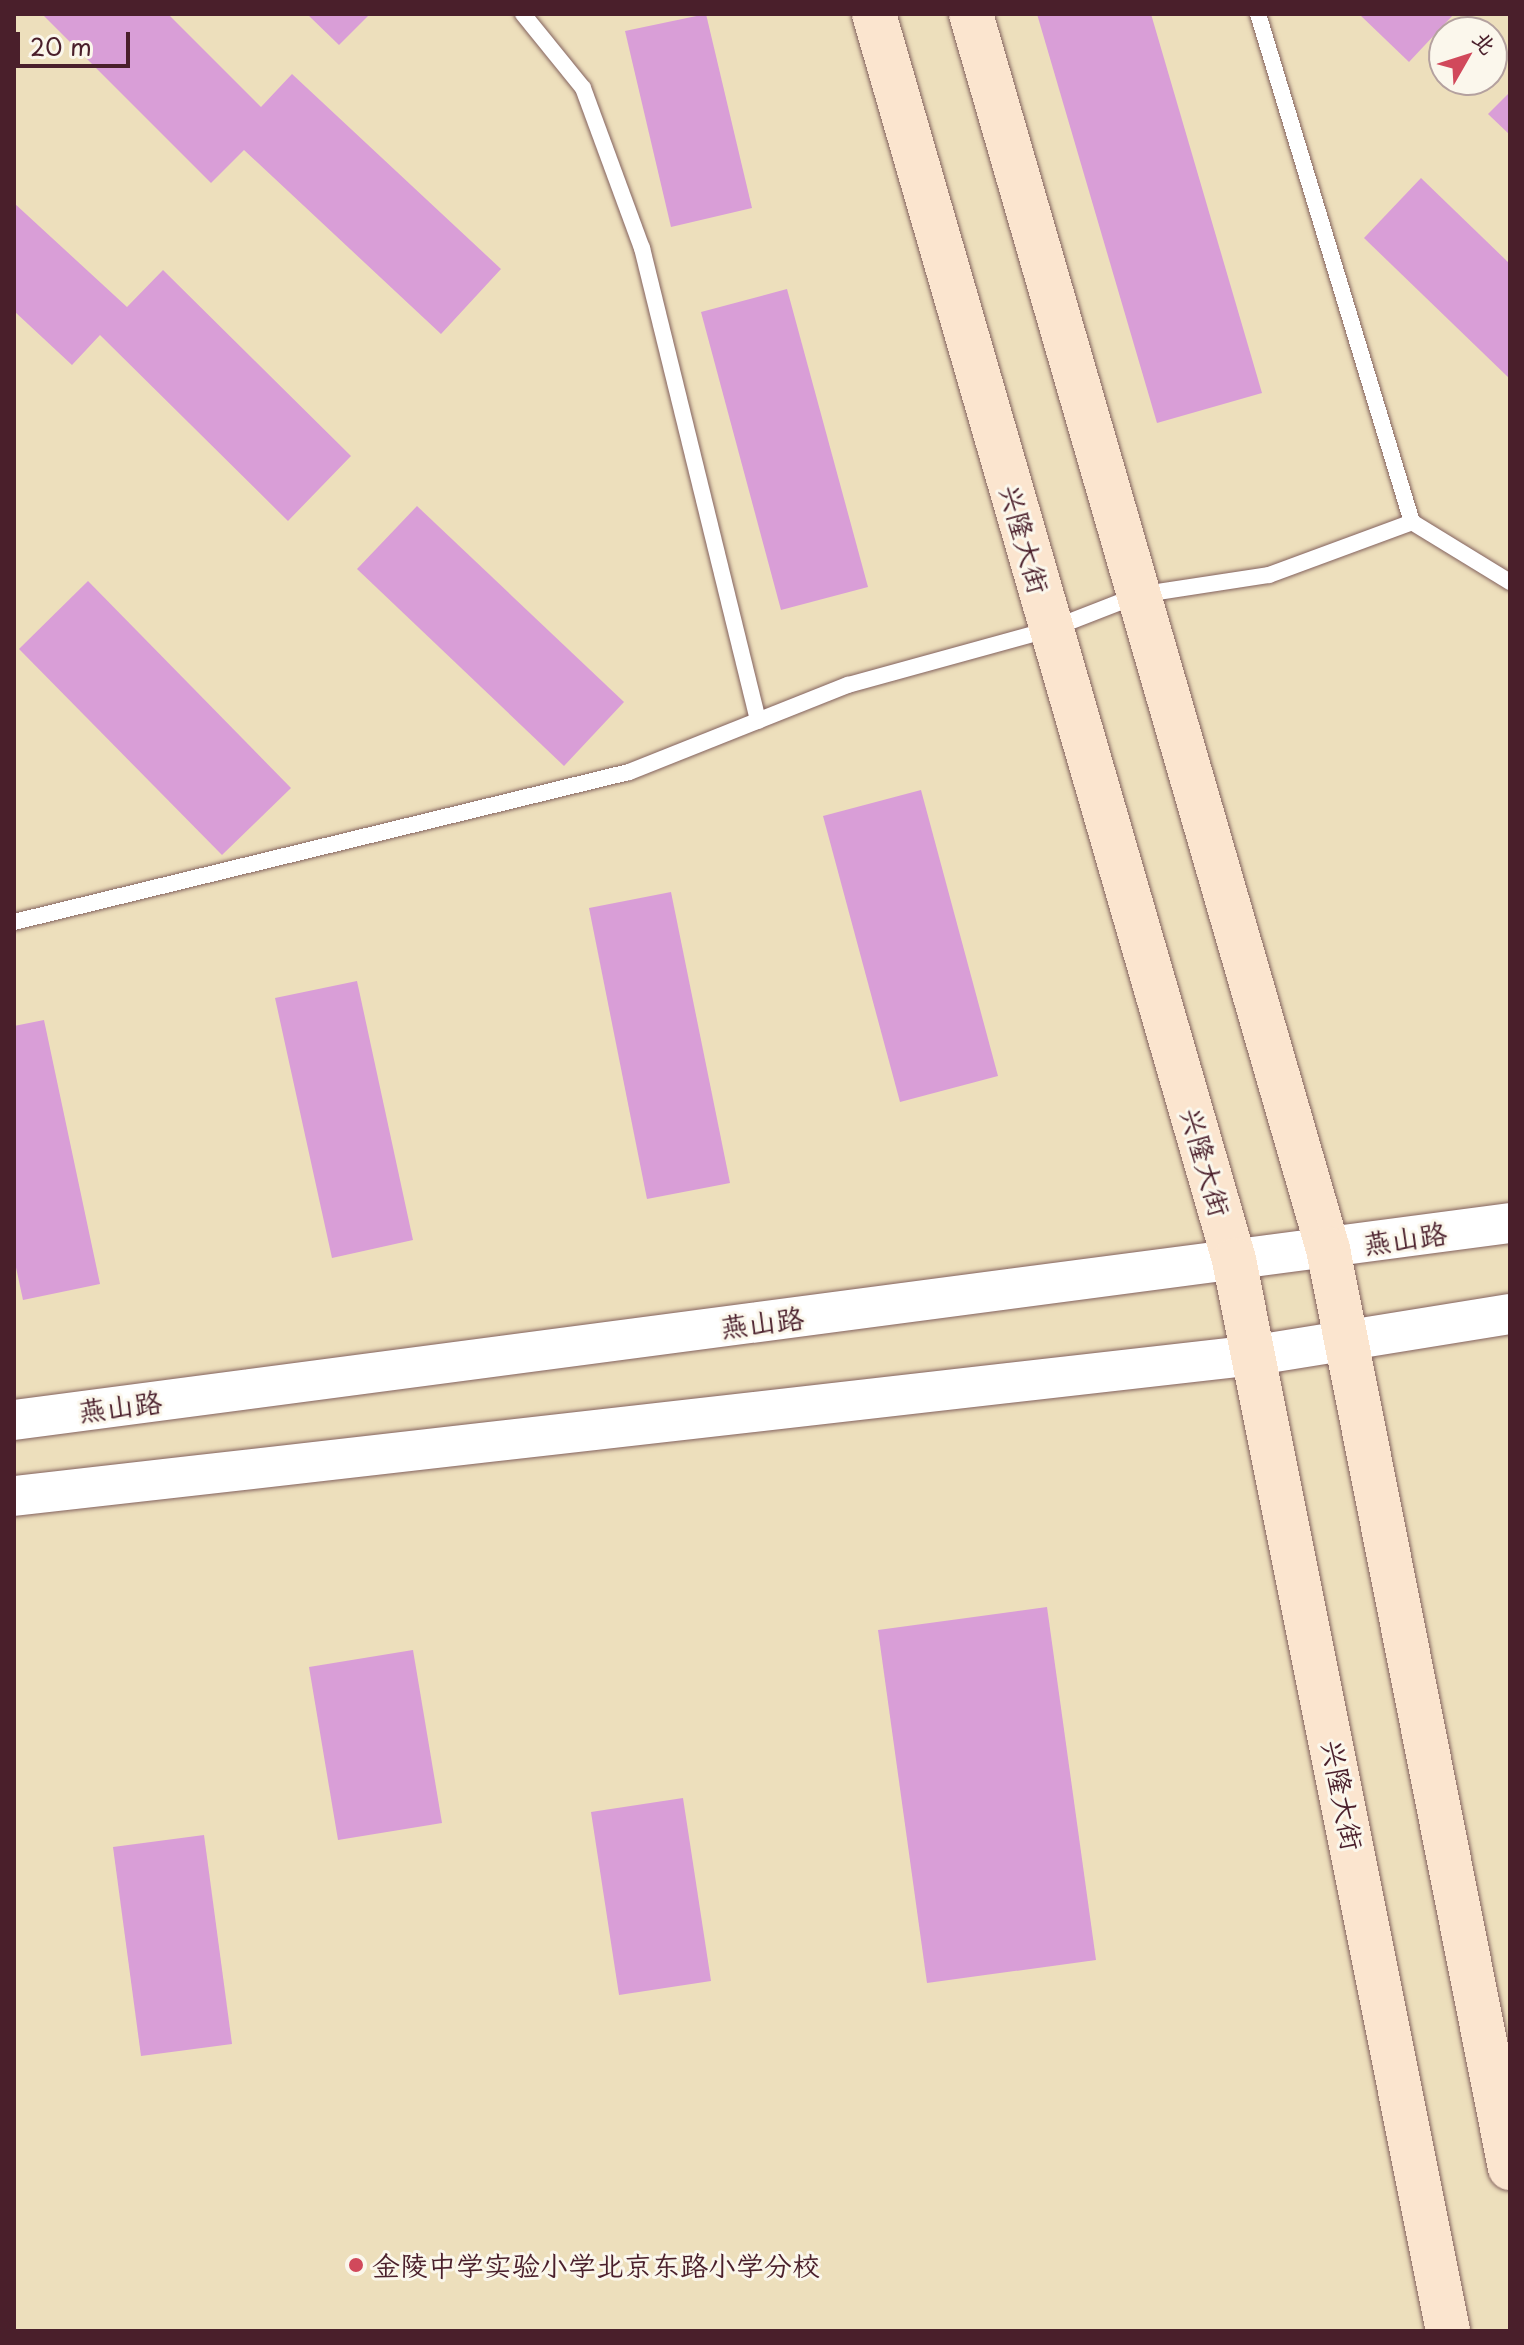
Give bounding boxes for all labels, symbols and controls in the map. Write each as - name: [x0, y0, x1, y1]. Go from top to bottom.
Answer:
- scale bar: [20, 16, 134, 66]
- north arrow: [1428, 16, 1508, 96]
- text: 北: [1466, 23, 1505, 61]
- text: 20 m: [30, 28, 92, 64]
- street label: 兴隆大街: [993, 481, 1057, 597]
- street label: 兴隆大街: [1174, 1104, 1238, 1220]
- street label: 燕山路: [1361, 1216, 1449, 1260]
- street label: 燕山路: [718, 1300, 806, 1344]
- street label: 燕山路: [76, 1384, 164, 1428]
- street label: 兴隆大街: [1316, 1737, 1370, 1853]
- place label: 金陵中学实验小学北京东路小学分校: [372, 2248, 820, 2282]
- marker: 金陵中学实验小学北京东路小学分校: [347, 2256, 365, 2274]

